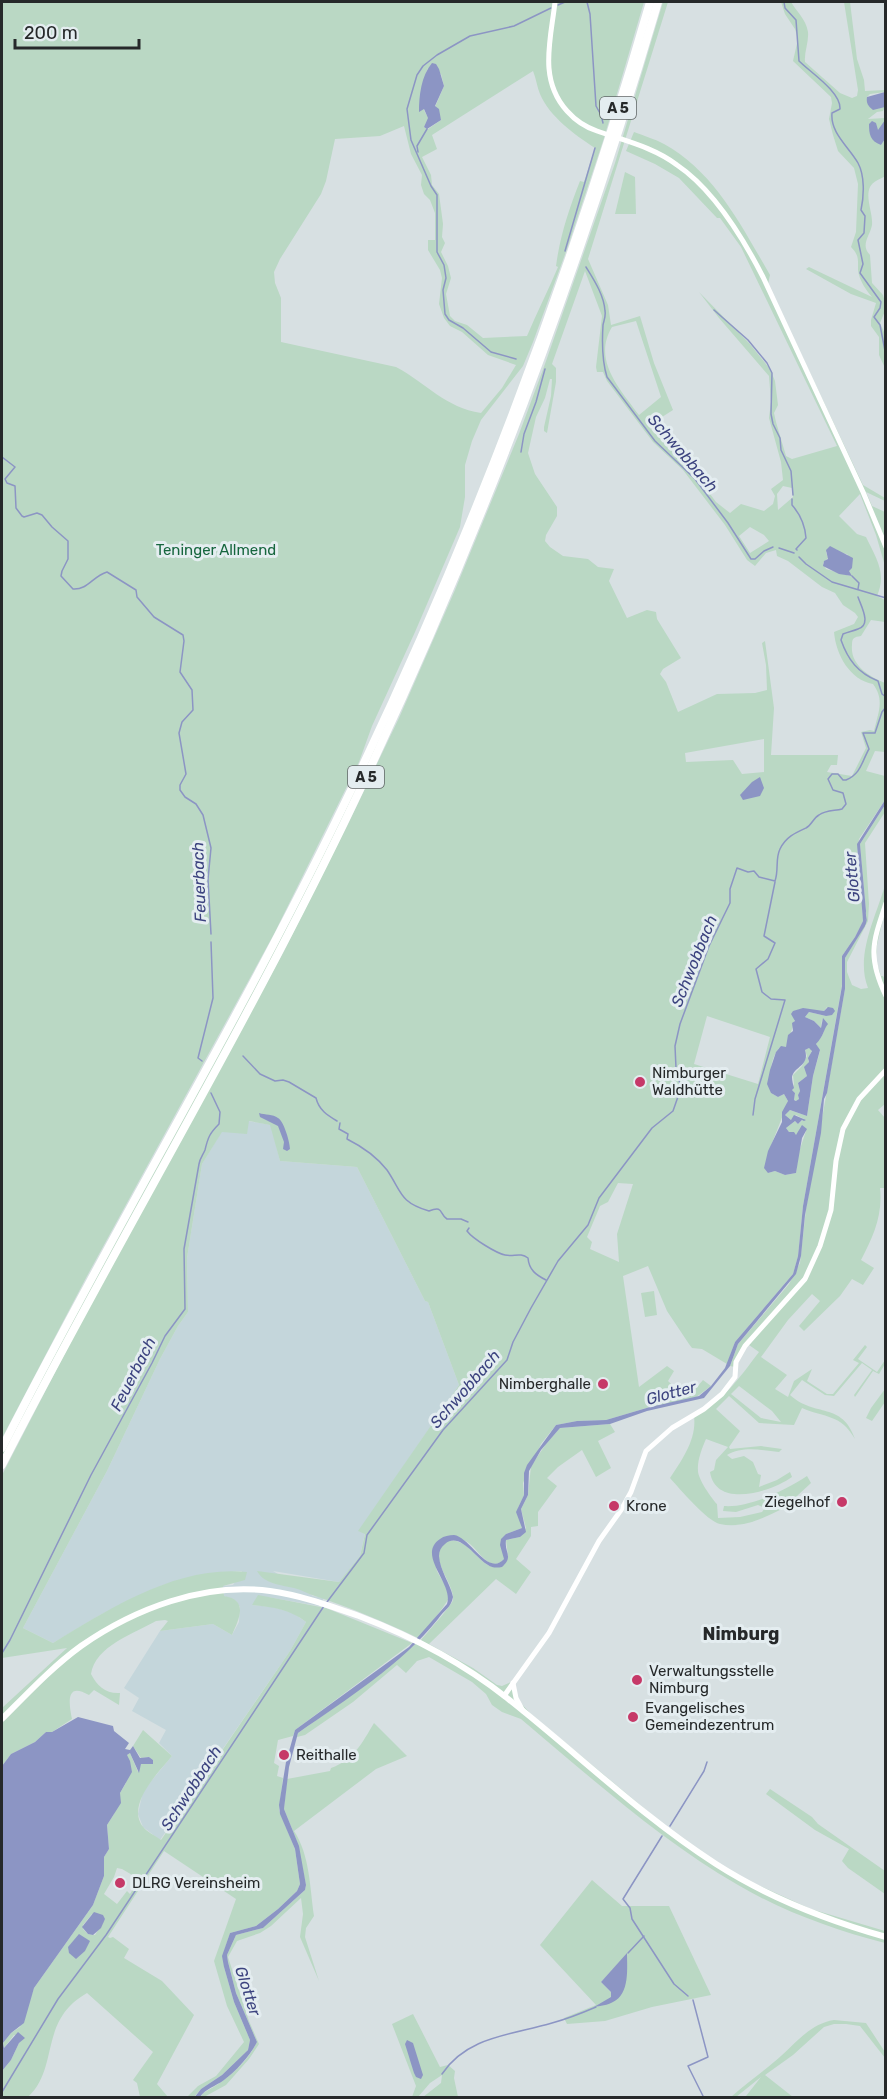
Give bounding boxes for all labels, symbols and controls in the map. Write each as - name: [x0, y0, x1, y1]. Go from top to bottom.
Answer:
- scale bar: [15, 12, 140, 50]
- text: 200 m: [24, 22, 78, 44]
- road number: A 5: [600, 97, 636, 119]
- water label: Schwobbach: [644, 410, 722, 496]
- park label: Teninger Allmend: [156, 541, 276, 559]
- road number: A 5: [348, 766, 384, 788]
- water label: Feuerbach: [188, 842, 210, 922]
- water label: Glotter: [840, 850, 864, 903]
- water label: Schwobbach: [667, 912, 721, 1010]
- place label: Nimburger Waldhütte: [652, 1064, 726, 1099]
- marker: Nimburger Waldhütte: [633, 1075, 647, 1089]
- water label: Feuerbach: [106, 1334, 160, 1414]
- water label: Schwobbach: [426, 1346, 504, 1432]
- place label: Nimberghalle: [499, 1375, 591, 1393]
- marker: Nimberghalle: [596, 1377, 610, 1391]
- water label: Glotter: [644, 1377, 699, 1409]
- place label: Ziegelhof: [765, 1493, 830, 1511]
- marker: Ziegelhof: [835, 1495, 849, 1509]
- place label: Krone: [626, 1497, 667, 1515]
- marker: Krone: [607, 1499, 621, 1513]
- district label: Nimburg: [703, 1623, 779, 1645]
- place label: Verwaltungsstelle Nimburg: [649, 1662, 774, 1697]
- marker: Verwaltungsstelle Nimburg: [630, 1673, 644, 1687]
- place label: Evangelisches Gemeindezentrum: [645, 1699, 774, 1734]
- marker: Evangelisches Gemeindezentrum: [626, 1710, 640, 1724]
- water label: Schwobbach: [157, 1742, 225, 1834]
- place label: Reithalle: [296, 1746, 357, 1764]
- marker: Reithalle: [277, 1748, 291, 1762]
- place label: DLRG Vereinsheim: [132, 1874, 260, 1892]
- marker: DLRG Vereinsheim: [113, 1876, 127, 1890]
- water label: Glotter: [231, 1964, 265, 2019]

